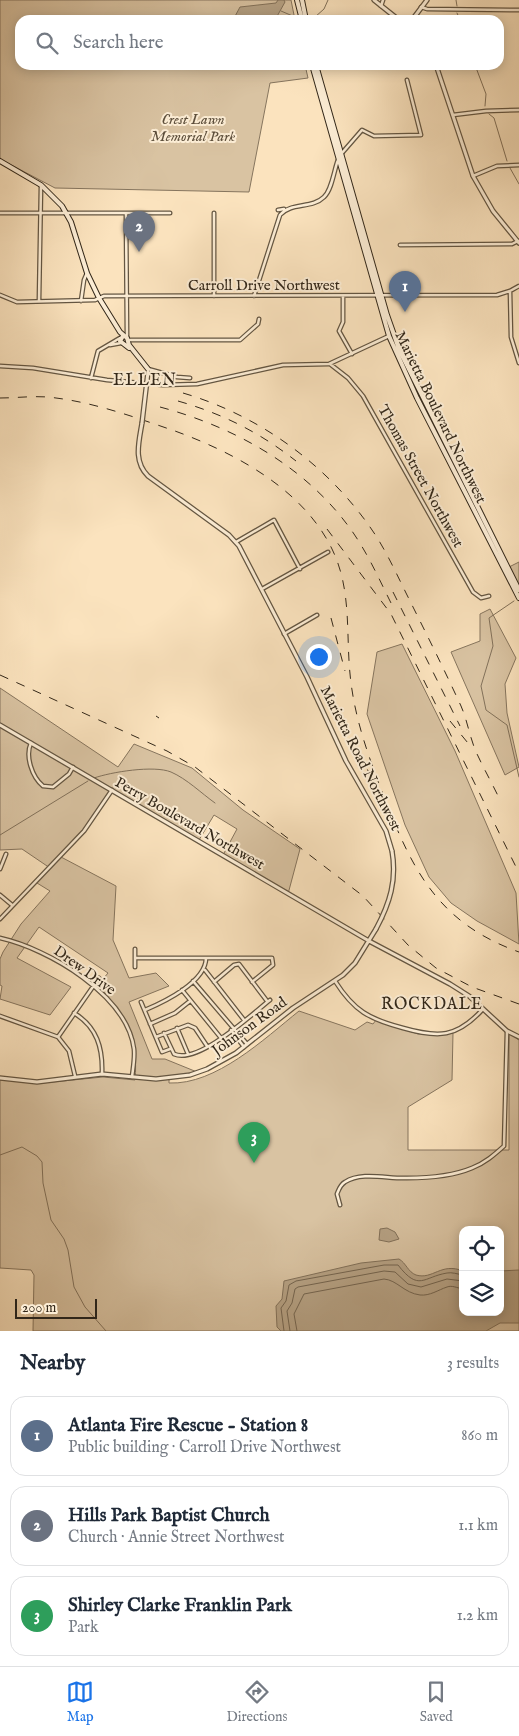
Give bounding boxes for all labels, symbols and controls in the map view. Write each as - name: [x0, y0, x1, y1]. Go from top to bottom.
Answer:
- search box: [15, 15, 504, 70]
- icon: search: [33, 29, 61, 57]
- text: Search here: [73, 31, 164, 55]
- park label: Crest Lawn Memorial Park: [151, 110, 235, 146]
- pin: 2: [123, 211, 155, 252]
- pin: 1: [389, 271, 421, 312]
- street label: Carroll Drive Northwest: [188, 276, 340, 295]
- street label: Marietta Boulevard Northwest: [390, 328, 491, 507]
- district label: ELLEN: [113, 371, 177, 391]
- street label: Thomas Street Northwest: [373, 402, 468, 551]
- your location: [306, 644, 332, 670]
- street label: Marietta Road Northwest: [316, 683, 405, 834]
- street label: Perry Boulevard Northwest: [112, 773, 268, 874]
- street label: Drew Drive: [50, 941, 120, 999]
- street label: Johnson Road: [206, 992, 291, 1061]
- district label: ROCKDALE: [381, 995, 483, 1015]
- pin: 3: [238, 1122, 270, 1163]
- map controls: [459, 1226, 504, 1316]
- button: locate: [459, 1226, 504, 1271]
- button: layers: [459, 1271, 504, 1316]
- scale bar: [15, 1296, 98, 1319]
- text: 200 m: [22, 1299, 56, 1317]
- text: Nearby: [20, 1350, 85, 1377]
- text: 3 results: [447, 1354, 499, 1374]
- text: Atlanta Fire Rescue - Station 8: [68, 1414, 308, 1438]
- text: 1: [34, 1426, 40, 1446]
- text: 860 m: [461, 1426, 498, 1446]
- text: Public building · Carroll Drive Northwest: [68, 1438, 341, 1458]
- text: Hills Park Baptist Church: [68, 1504, 270, 1528]
- text: 2: [33, 1516, 41, 1536]
- text: 1.1 km: [458, 1516, 498, 1536]
- text: Church · Annie Street Northwest: [68, 1528, 285, 1548]
- text: Shirley Clarke Franklin Park: [68, 1594, 292, 1618]
- text: 3: [34, 1606, 40, 1626]
- text: 1.2 km: [457, 1606, 498, 1626]
- text: Park: [68, 1618, 98, 1638]
- tab: Map: [66, 1678, 94, 1726]
- tab: Directions: [226, 1678, 287, 1726]
- tab: Saved: [420, 1678, 453, 1726]

